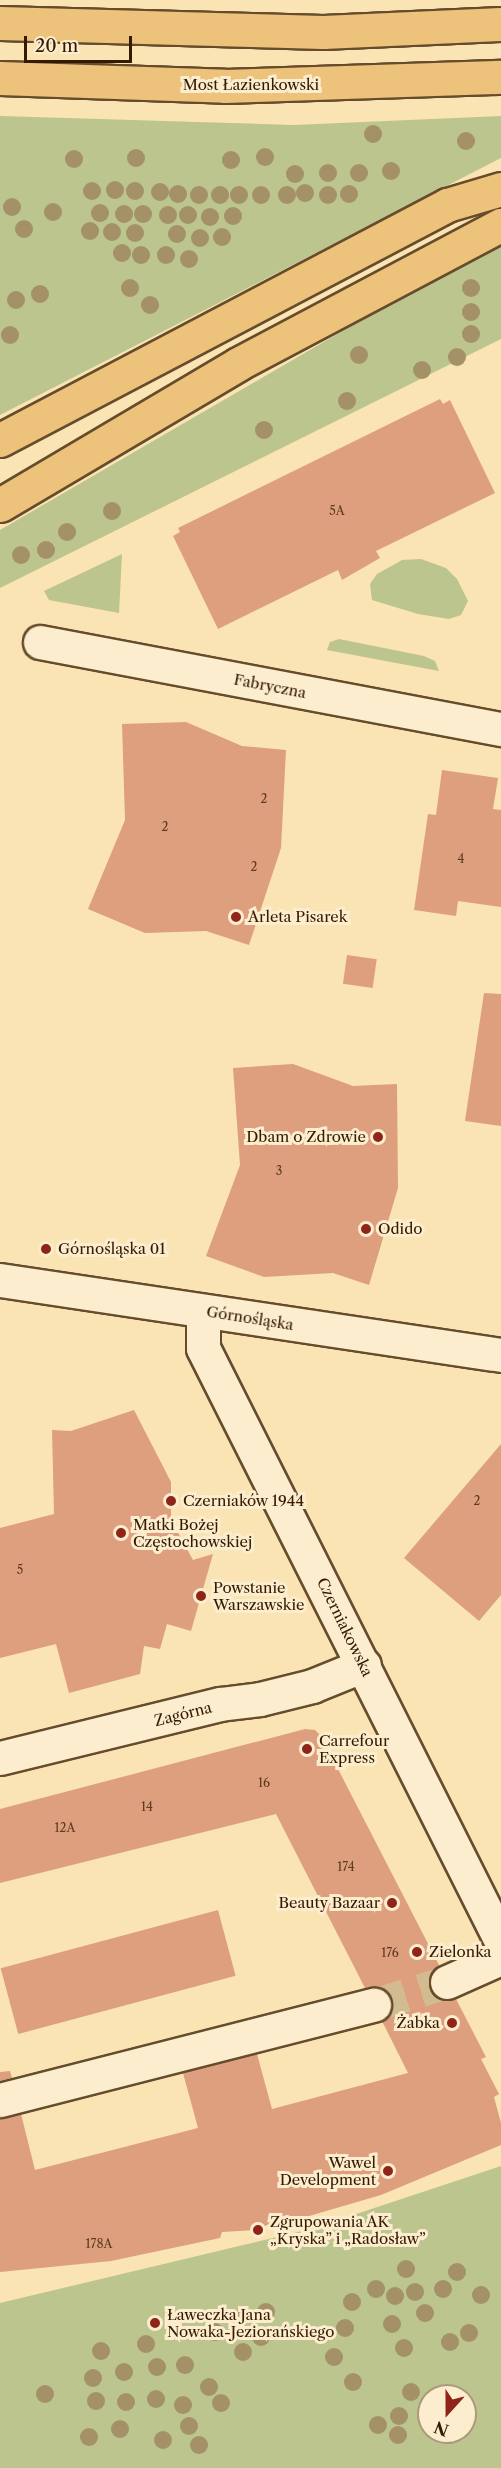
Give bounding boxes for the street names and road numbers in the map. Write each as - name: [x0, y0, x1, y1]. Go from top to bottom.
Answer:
- street label: Most Łazienkowski: [183, 76, 319, 94]
- street label: Fabryczna: [232, 670, 308, 702]
- street label: Górnośląska: [205, 1302, 295, 1334]
- street label: Czerniakowska: [313, 1575, 377, 1679]
- street label: Zagórna: [152, 1698, 214, 1730]

